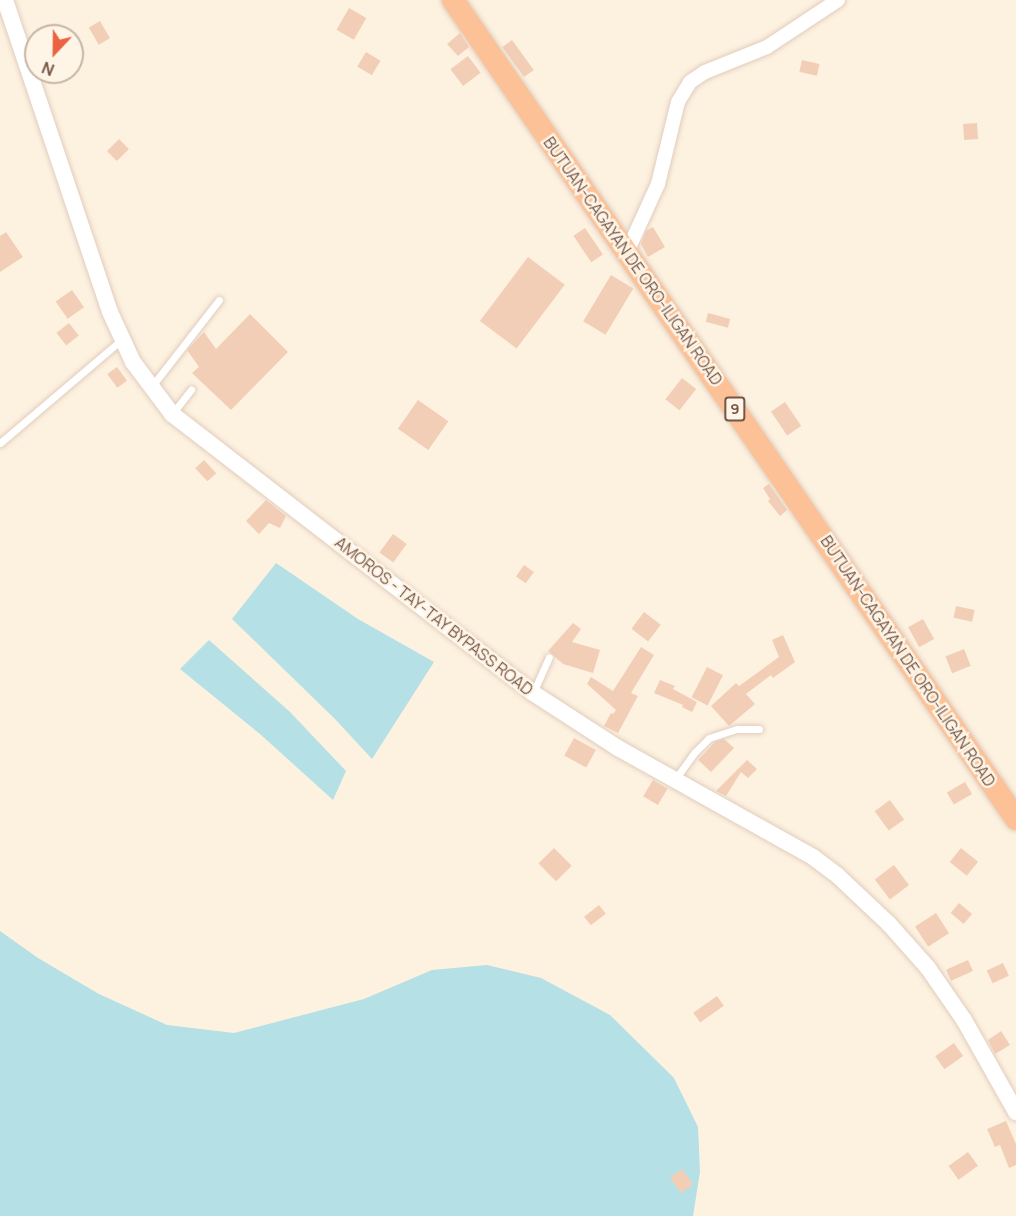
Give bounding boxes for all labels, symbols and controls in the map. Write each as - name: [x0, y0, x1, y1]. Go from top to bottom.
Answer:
- north arrow: [24, 24, 84, 84]
- text: N: [39, 56, 57, 81]
- street label: BUTUAN-CAGAYAN DE ORO-ILIGAN ROAD: [540, 133, 726, 389]
- road number: 9: [723, 397, 747, 421]
- street label: BUTUAN-CAGAYAN DE ORO-ILIGAN ROAD: [817, 532, 999, 790]
- street label: AMOROS - TAY-TAY BYPASS ROAD: [331, 533, 537, 699]

